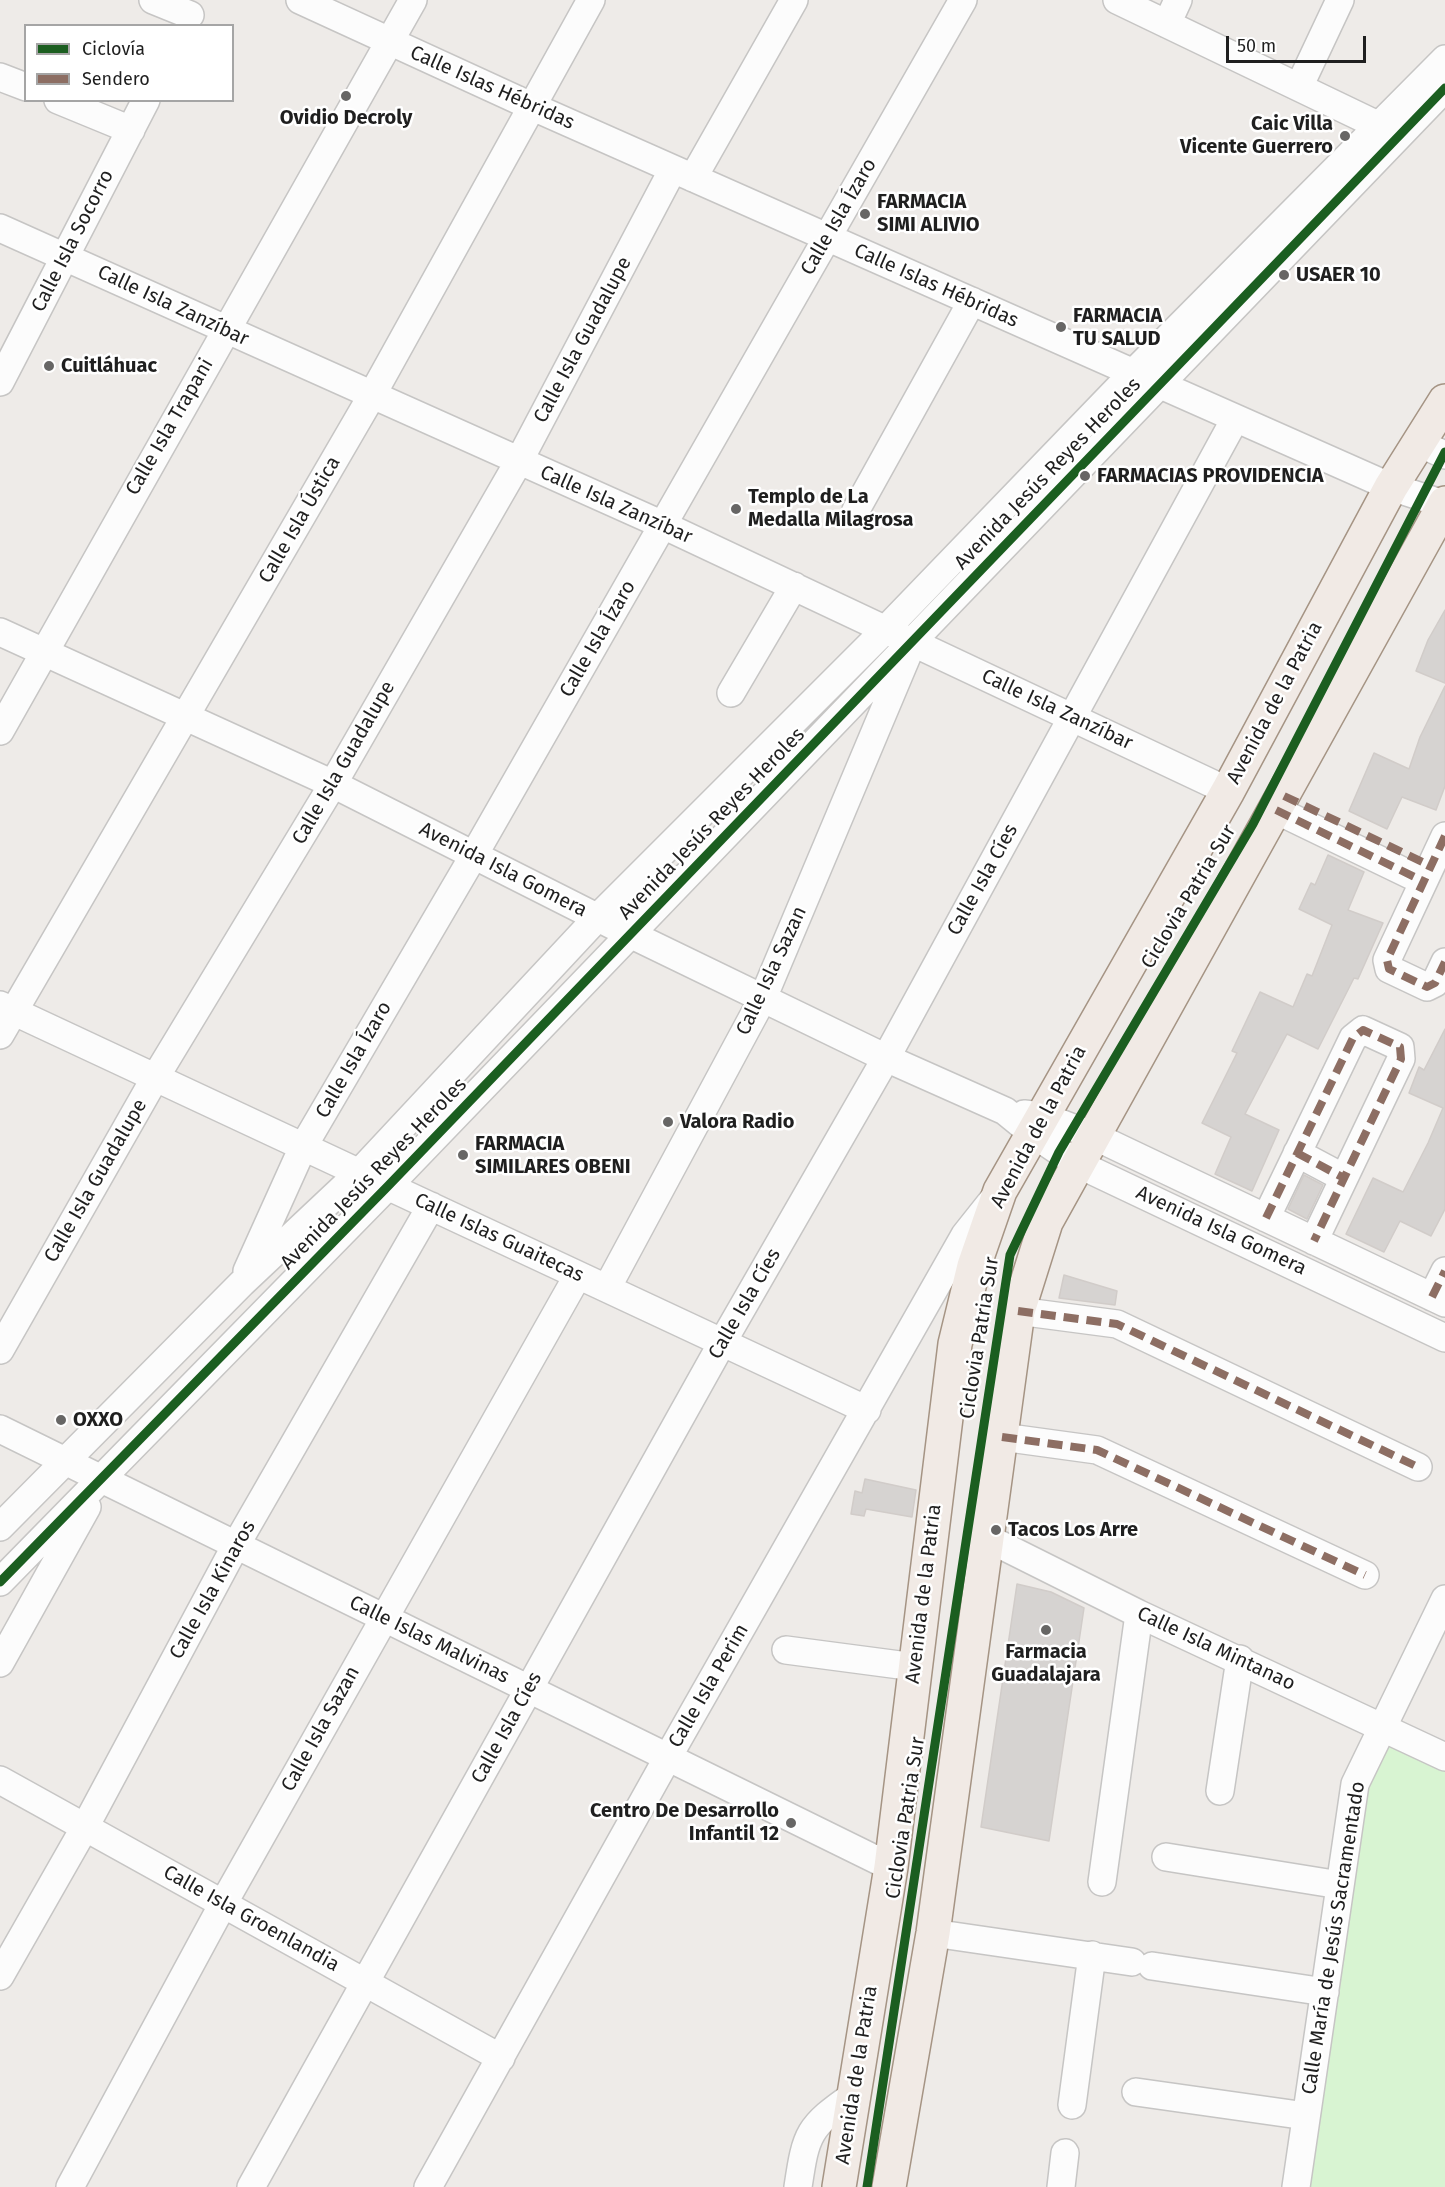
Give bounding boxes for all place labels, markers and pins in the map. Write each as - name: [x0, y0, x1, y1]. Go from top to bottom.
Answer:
- marker: Ovidio Decroly: [339, 89, 353, 103]
- place label: Ovidio Decroly: [280, 106, 412, 130]
- place label: Caic Villa Vicente Guerrero: [1180, 112, 1333, 159]
- marker: Caic Villa Vicente Guerrero: [1338, 129, 1352, 143]
- place label: FARMACIA SIMI ALIVIO: [877, 190, 980, 237]
- marker: FARMACIA SIMI ALIVIO: [858, 207, 872, 221]
- place label: USAER 10: [1296, 263, 1381, 287]
- marker: USAER 10: [1277, 268, 1291, 282]
- place label: FARMACIA TU SALUD: [1073, 304, 1162, 351]
- marker: FARMACIA TU SALUD: [1054, 320, 1068, 334]
- place label: Cuitláhuac: [61, 354, 157, 378]
- marker: Cuitláhuac: [42, 359, 56, 373]
- place label: FARMACIAS PROVIDENCIA: [1097, 464, 1324, 488]
- marker: FARMACIAS PROVIDENCIA: [1078, 469, 1092, 483]
- place label: Templo de La Medalla Milagrosa: [748, 485, 913, 532]
- marker: Templo de La Medalla Milagrosa: [729, 502, 743, 516]
- place label: Valora Radio: [680, 1110, 794, 1134]
- marker: Valora Radio: [661, 1115, 675, 1129]
- place label: FARMACIA SIMILARES OBENI: [475, 1132, 631, 1179]
- marker: FARMACIA SIMILARES OBENI: [456, 1148, 470, 1162]
- place label: OXXO: [73, 1408, 123, 1432]
- marker: OXXO: [54, 1413, 68, 1427]
- place label: Tacos Los Arre: [1008, 1518, 1138, 1542]
- marker: Tacos Los Arre: [989, 1523, 1003, 1537]
- marker: Farmacia Guadalajara: [1039, 1623, 1053, 1637]
- place label: Farmacia Guadalajara: [991, 1640, 1101, 1687]
- place label: Centro De Desarrollo Infantil 12: [590, 1799, 779, 1846]
- marker: Centro De Desarrollo Infantil 12: [784, 1816, 798, 1830]

